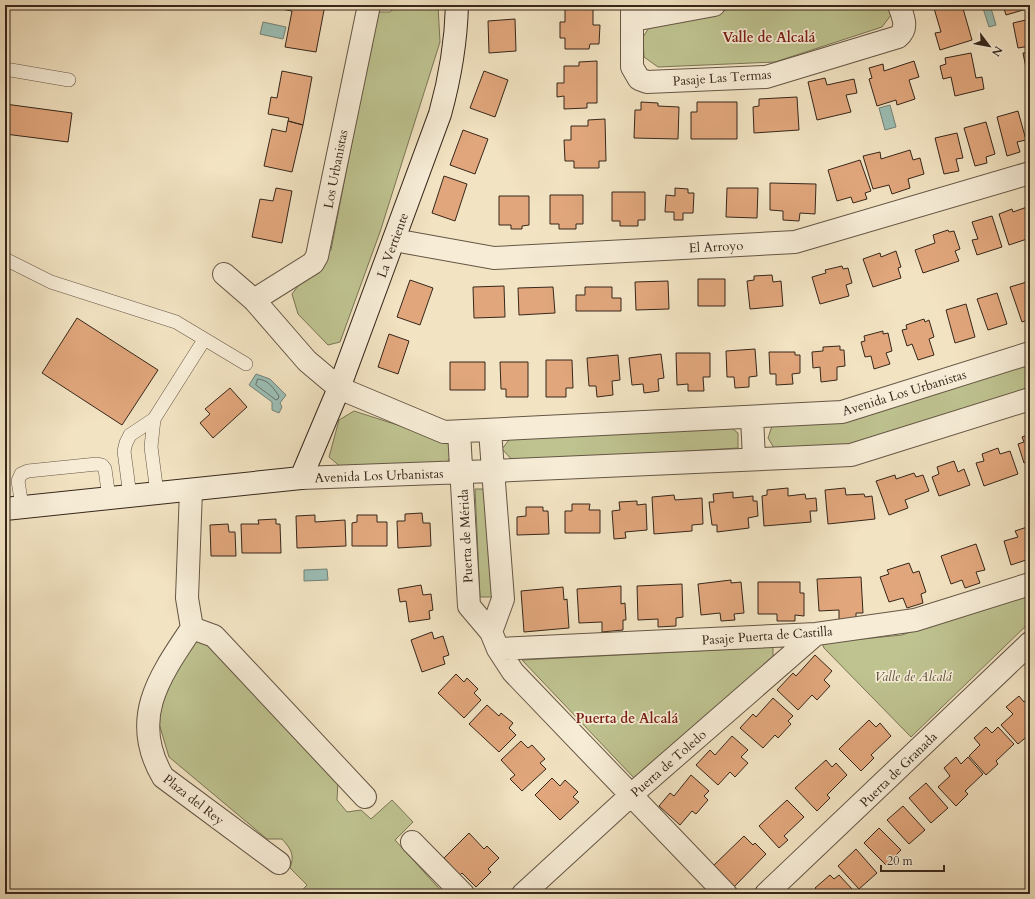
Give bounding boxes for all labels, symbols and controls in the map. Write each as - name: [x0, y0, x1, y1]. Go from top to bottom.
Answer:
- north arrow: [969, 26, 1009, 66]
- district label: Valle de Alcalá: [722, 28, 816, 47]
- text: N: [988, 43, 1006, 59]
- street label: Pasaje Las Termas: [672, 66, 772, 90]
- street label: Los Urbanistas: [319, 128, 352, 210]
- street label: La Vertiente: [373, 210, 413, 280]
- street label: El Arroyo: [688, 237, 744, 257]
- street label: Avenida Los Urbanistas: [840, 365, 969, 420]
- street label: Avenida Los Urbanistas: [314, 465, 444, 487]
- street label: Puerta de Mérida: [455, 488, 477, 583]
- street label: Pasaje Puerta de Castilla: [701, 622, 834, 650]
- park label: Valle de Alcalá: [875, 668, 953, 686]
- district label: Puerta de Alcalá: [576, 709, 678, 728]
- street label: Puerta de Toledo: [627, 726, 710, 802]
- street label: Puerta de Granada: [856, 728, 942, 811]
- street label: Plaza del Rey: [159, 770, 228, 829]
- scale bar: [881, 847, 944, 873]
- text: 20 m: [887, 853, 914, 869]

